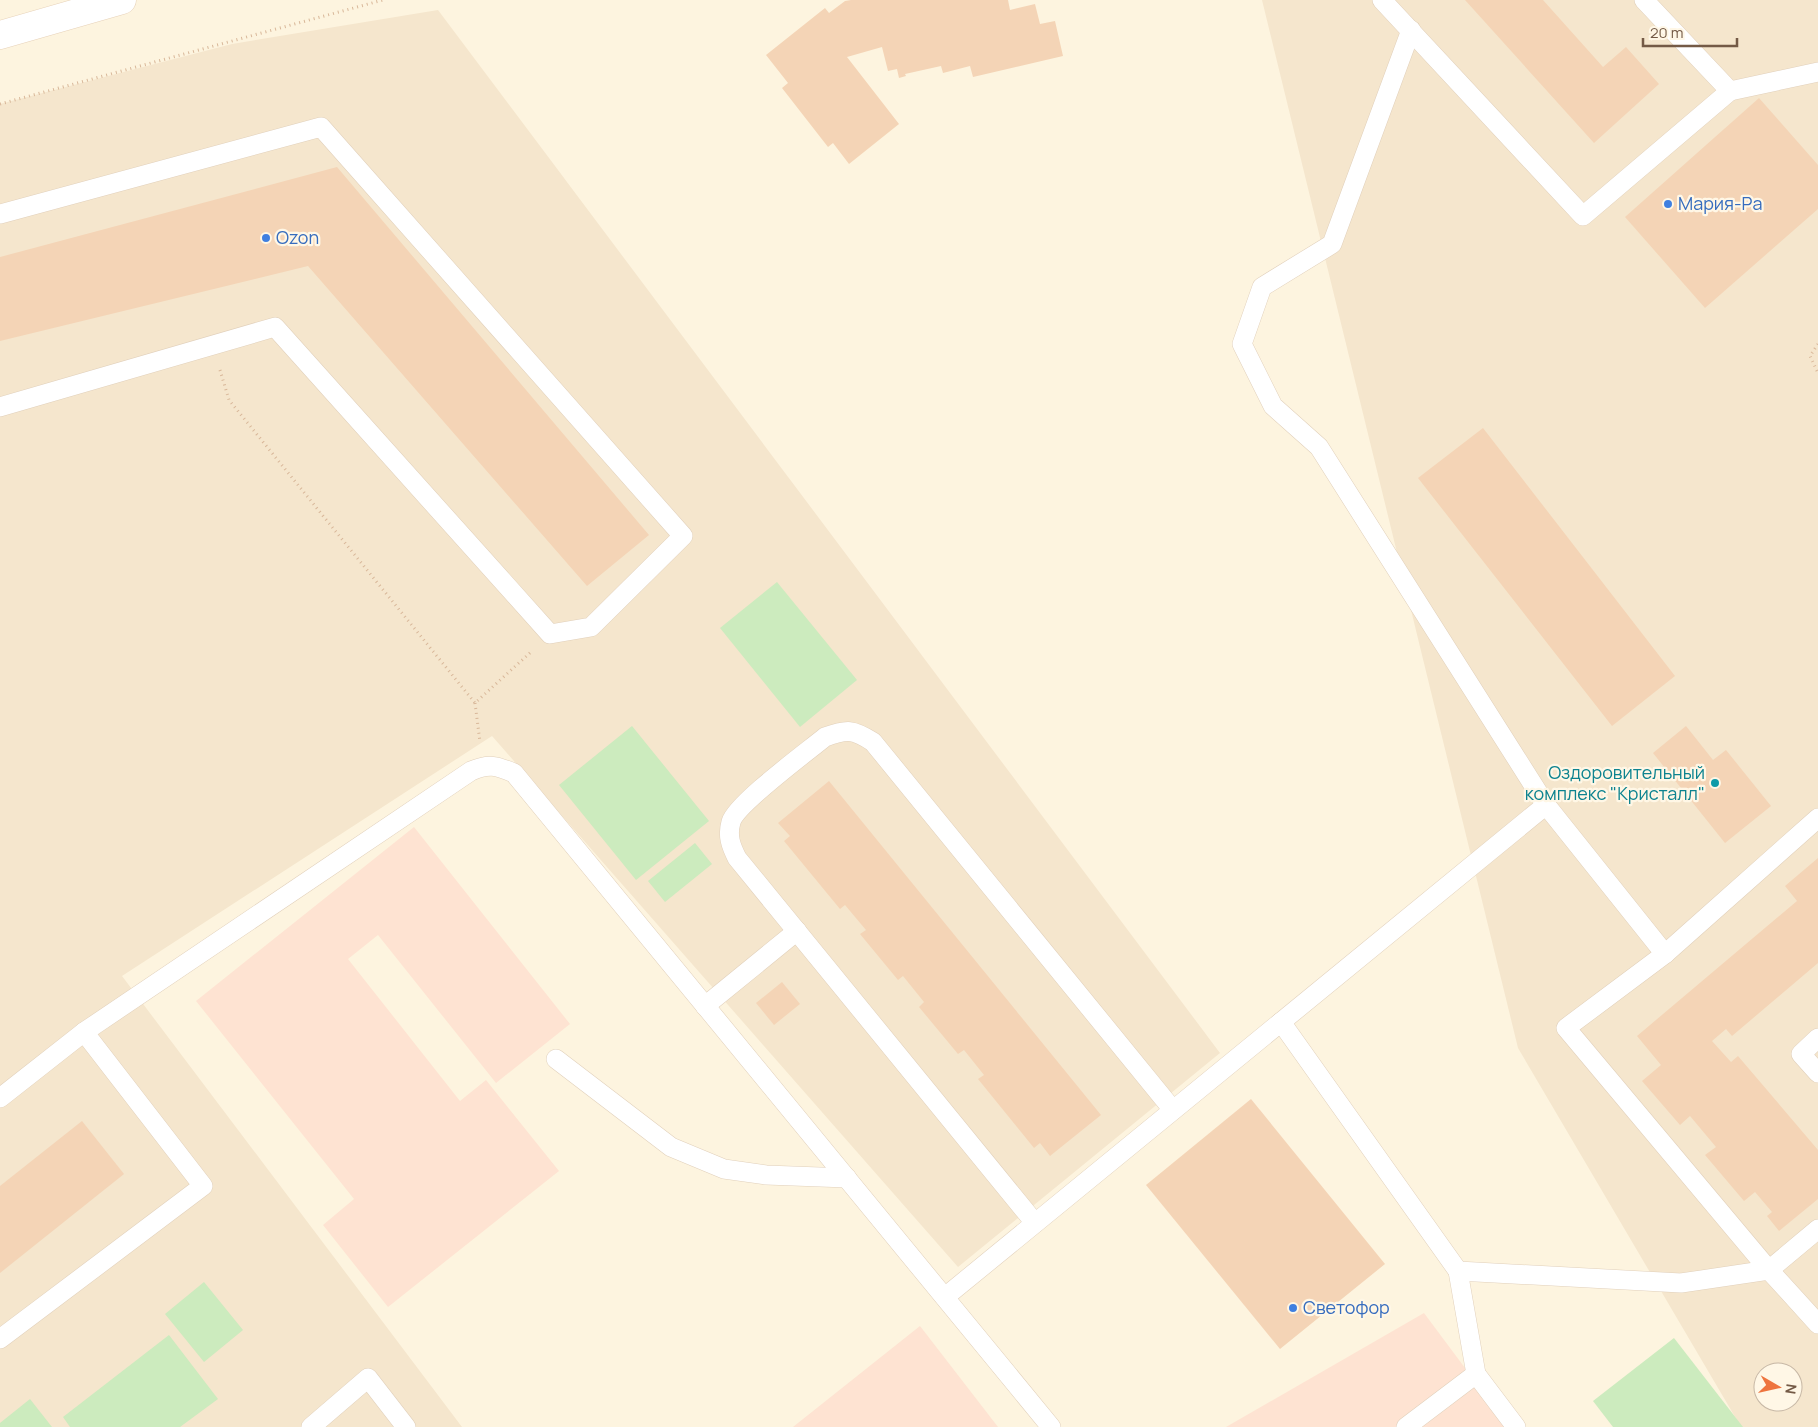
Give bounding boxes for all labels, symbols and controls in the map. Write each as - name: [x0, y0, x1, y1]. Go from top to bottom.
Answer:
- scale bar: [1643, 15, 1737, 47]
- text: 20 m: [1650, 22, 1683, 43]
- place label: Мария-Ра: [1678, 191, 1762, 215]
- marker: Мария-Ра: [1662, 198, 1674, 210]
- place label: Ozon: [276, 225, 319, 249]
- marker: Ozon: [260, 232, 272, 244]
- place label: Оздоровительный комплекс "Кристалл": [1525, 760, 1705, 805]
- marker: Оздоровительный комплекс "Кристалл": [1709, 777, 1721, 789]
- place label: Светофор: [1303, 1295, 1390, 1319]
- marker: Светофор: [1287, 1302, 1299, 1314]
- north arrow: [1753, 1362, 1803, 1412]
- text: N: [1781, 1383, 1802, 1396]

